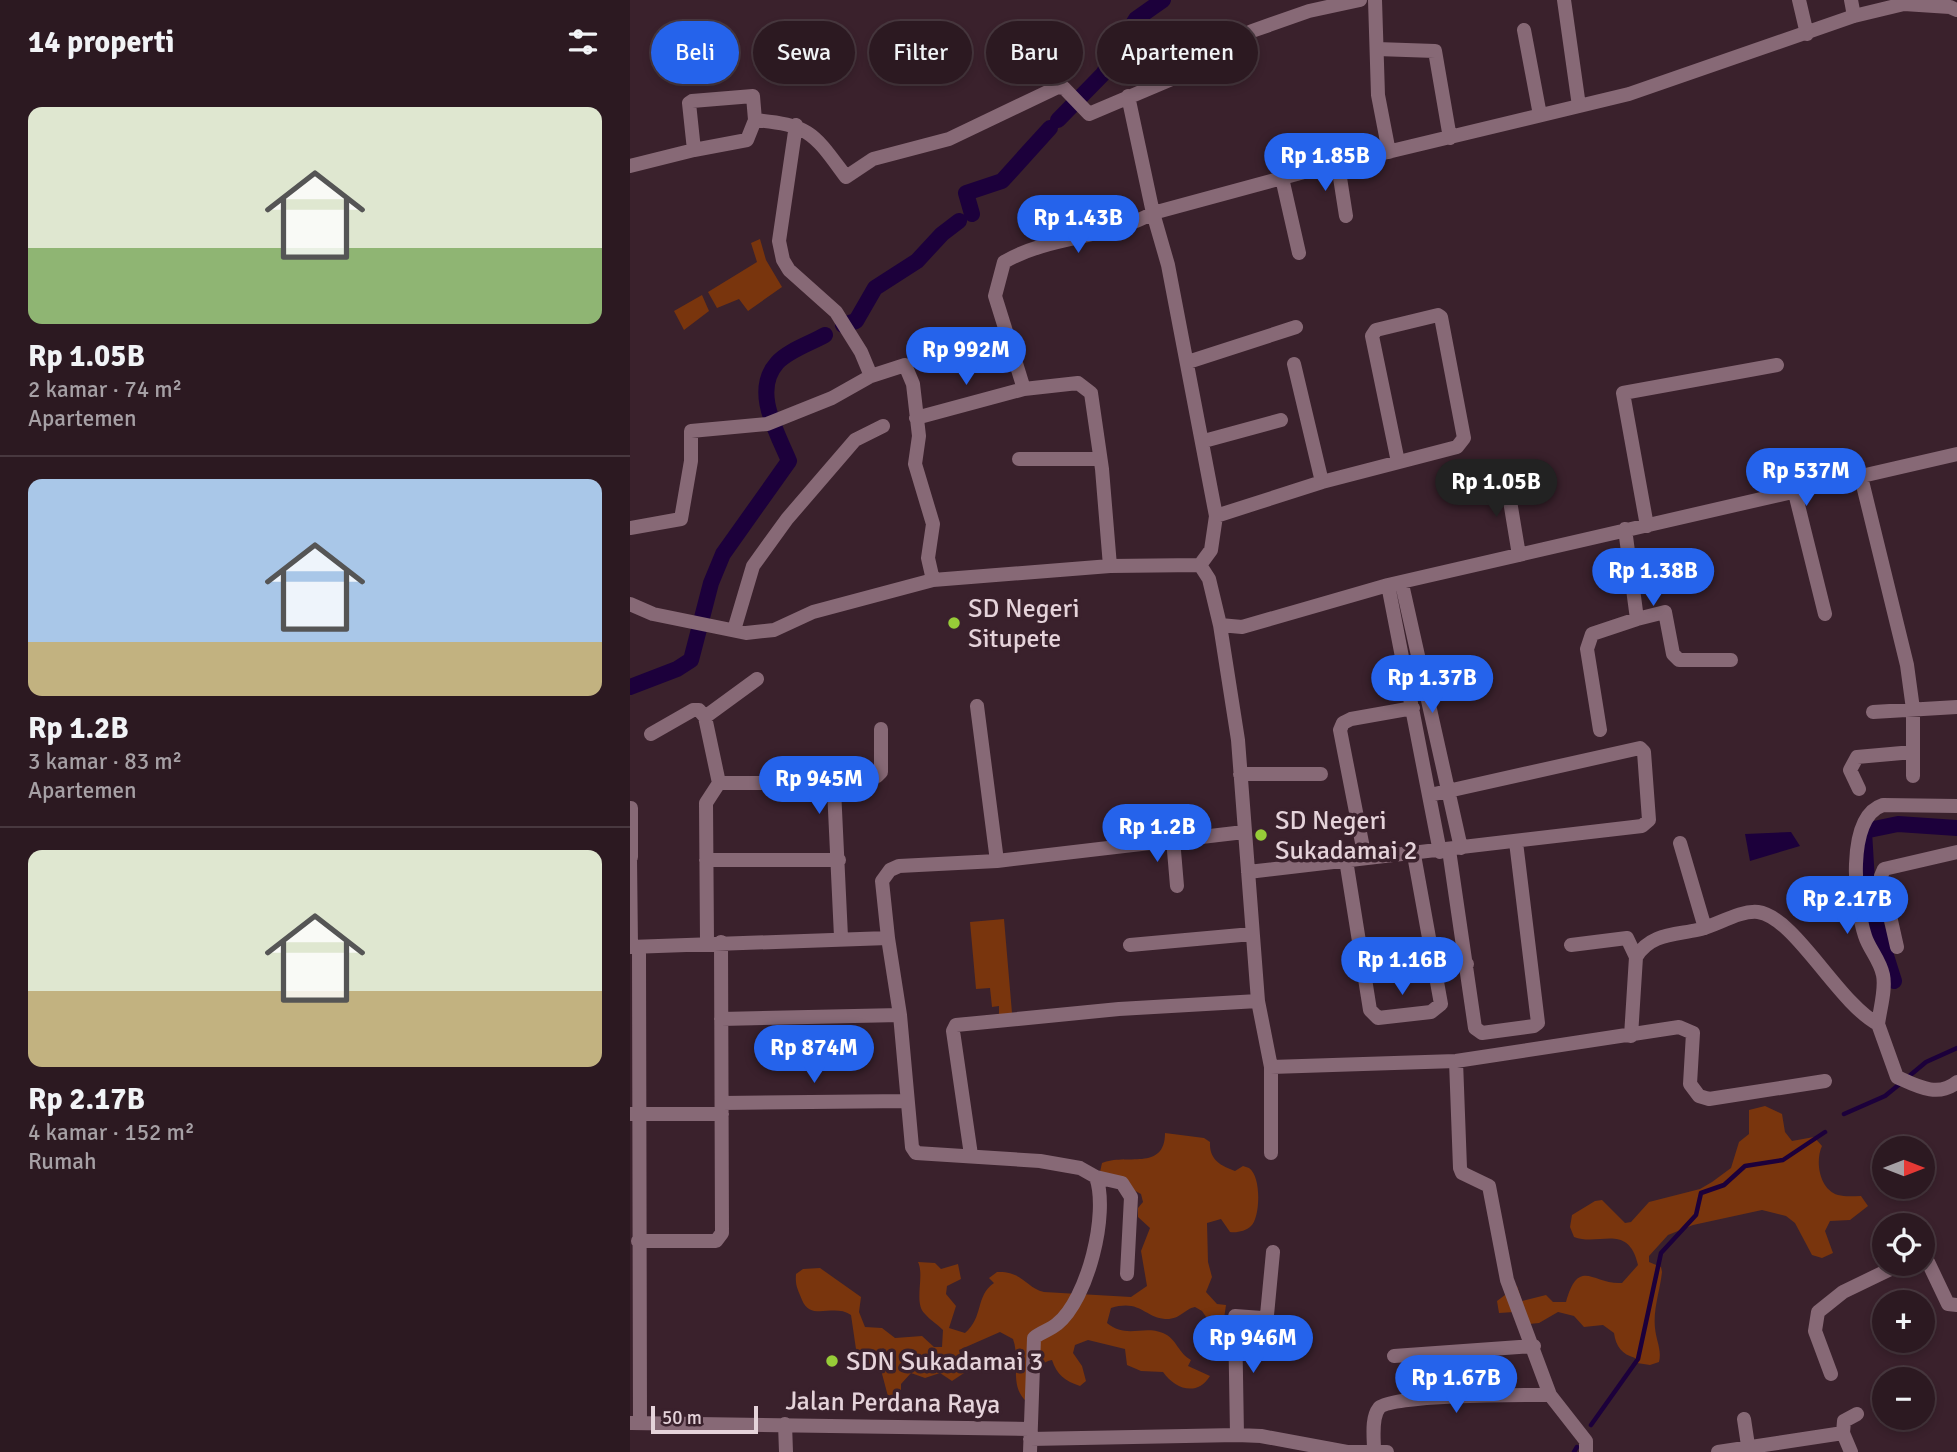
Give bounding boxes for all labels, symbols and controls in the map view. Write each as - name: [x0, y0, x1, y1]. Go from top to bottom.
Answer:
- chip: Beli: [651, 21, 739, 84]
- chip: Sewa: [753, 21, 855, 84]
- chip: Filter: [869, 21, 972, 84]
- chip: Baru: [986, 21, 1083, 84]
- chip: Apartemen: [1097, 21, 1258, 84]
- icon: filters: [564, 23, 602, 61]
- text: 14 properti: [28, 24, 175, 61]
- pin: Rp 1.85B: [1253, 134, 1397, 193]
- text: Rp 1.85B: [1280, 141, 1370, 170]
- icon: home: [252, 152, 378, 278]
- pin: Rp 1.43B: [1006, 196, 1150, 255]
- text: Rp 1.43B: [1033, 203, 1123, 232]
- pin: Rp 992M: [901, 328, 1031, 387]
- text: Rp 992M: [922, 335, 1010, 364]
- text: Rp 1.05B: [28, 338, 145, 375]
- text: 2 kamar · 74 m²: [28, 375, 182, 404]
- text: Apartemen: [28, 404, 137, 433]
- pin: Rp 537M: [1741, 448, 1871, 508]
- text: Rp 537M: [1762, 456, 1850, 485]
- pin: Rp 1.05B: [1424, 460, 1568, 519]
- text: Rp 1.05B: [1451, 467, 1541, 496]
- icon: home: [252, 524, 378, 650]
- pin: Rp 1.38B: [1581, 548, 1725, 608]
- text: Rp 1.38B: [1608, 556, 1698, 585]
- place label: SD Negeri Situpete: [968, 593, 1080, 655]
- marker: SD Negeri Situpete: [946, 615, 962, 631]
- pin: Rp 1.37B: [1360, 656, 1504, 715]
- text: Rp 1.37B: [1387, 663, 1477, 692]
- text: Rp 1.2B: [28, 710, 129, 747]
- text: 3 kamar · 83 m²: [28, 747, 182, 776]
- pin: Rp 945M: [754, 756, 884, 816]
- text: Rp 945M: [775, 764, 863, 793]
- text: Apartemen: [28, 776, 137, 805]
- pin: Rp 1.2B: [1092, 804, 1222, 864]
- place label: SD Negeri Sukadamai 2: [1275, 805, 1418, 867]
- text: Rp 1.2B: [1118, 812, 1196, 841]
- marker: SD Negeri Sukadamai 2: [1253, 827, 1269, 843]
- pin: Rp 2.17B: [1775, 876, 1919, 936]
- text: Rp 2.17B: [1802, 884, 1892, 913]
- icon: home: [252, 895, 378, 1021]
- pin: Rp 1.16B: [1330, 937, 1474, 997]
- text: Rp 1.16B: [1357, 945, 1447, 974]
- pin: Rp 874M: [749, 1026, 879, 1085]
- text: Rp 874M: [770, 1033, 858, 1062]
- text: Rp 2.17B: [28, 1081, 145, 1118]
- text: 4 kamar · 152 m²: [28, 1118, 195, 1147]
- north arrow: [1872, 1136, 1936, 1199]
- map controls: [1872, 1136, 1935, 1430]
- text: Rumah: [28, 1147, 96, 1176]
- button: locate: [1872, 1213, 1935, 1276]
- button: +: [1872, 1290, 1935, 1353]
- pin: Rp 946M: [1188, 1316, 1318, 1375]
- text: Rp 946M: [1209, 1323, 1297, 1352]
- place label: SDN Sukadamai 3: [846, 1346, 1043, 1378]
- marker: SDN Sukadamai 3: [824, 1353, 840, 1369]
- pin: Rp 1.67B: [1384, 1356, 1528, 1415]
- text: Rp 1.67B: [1411, 1363, 1501, 1392]
- button: −: [1872, 1367, 1935, 1430]
- street label: Jalan Perdana Raya: [785, 1385, 1001, 1421]
- scale bar: [651, 1403, 758, 1435]
- text: 50 m: [662, 1406, 702, 1430]

